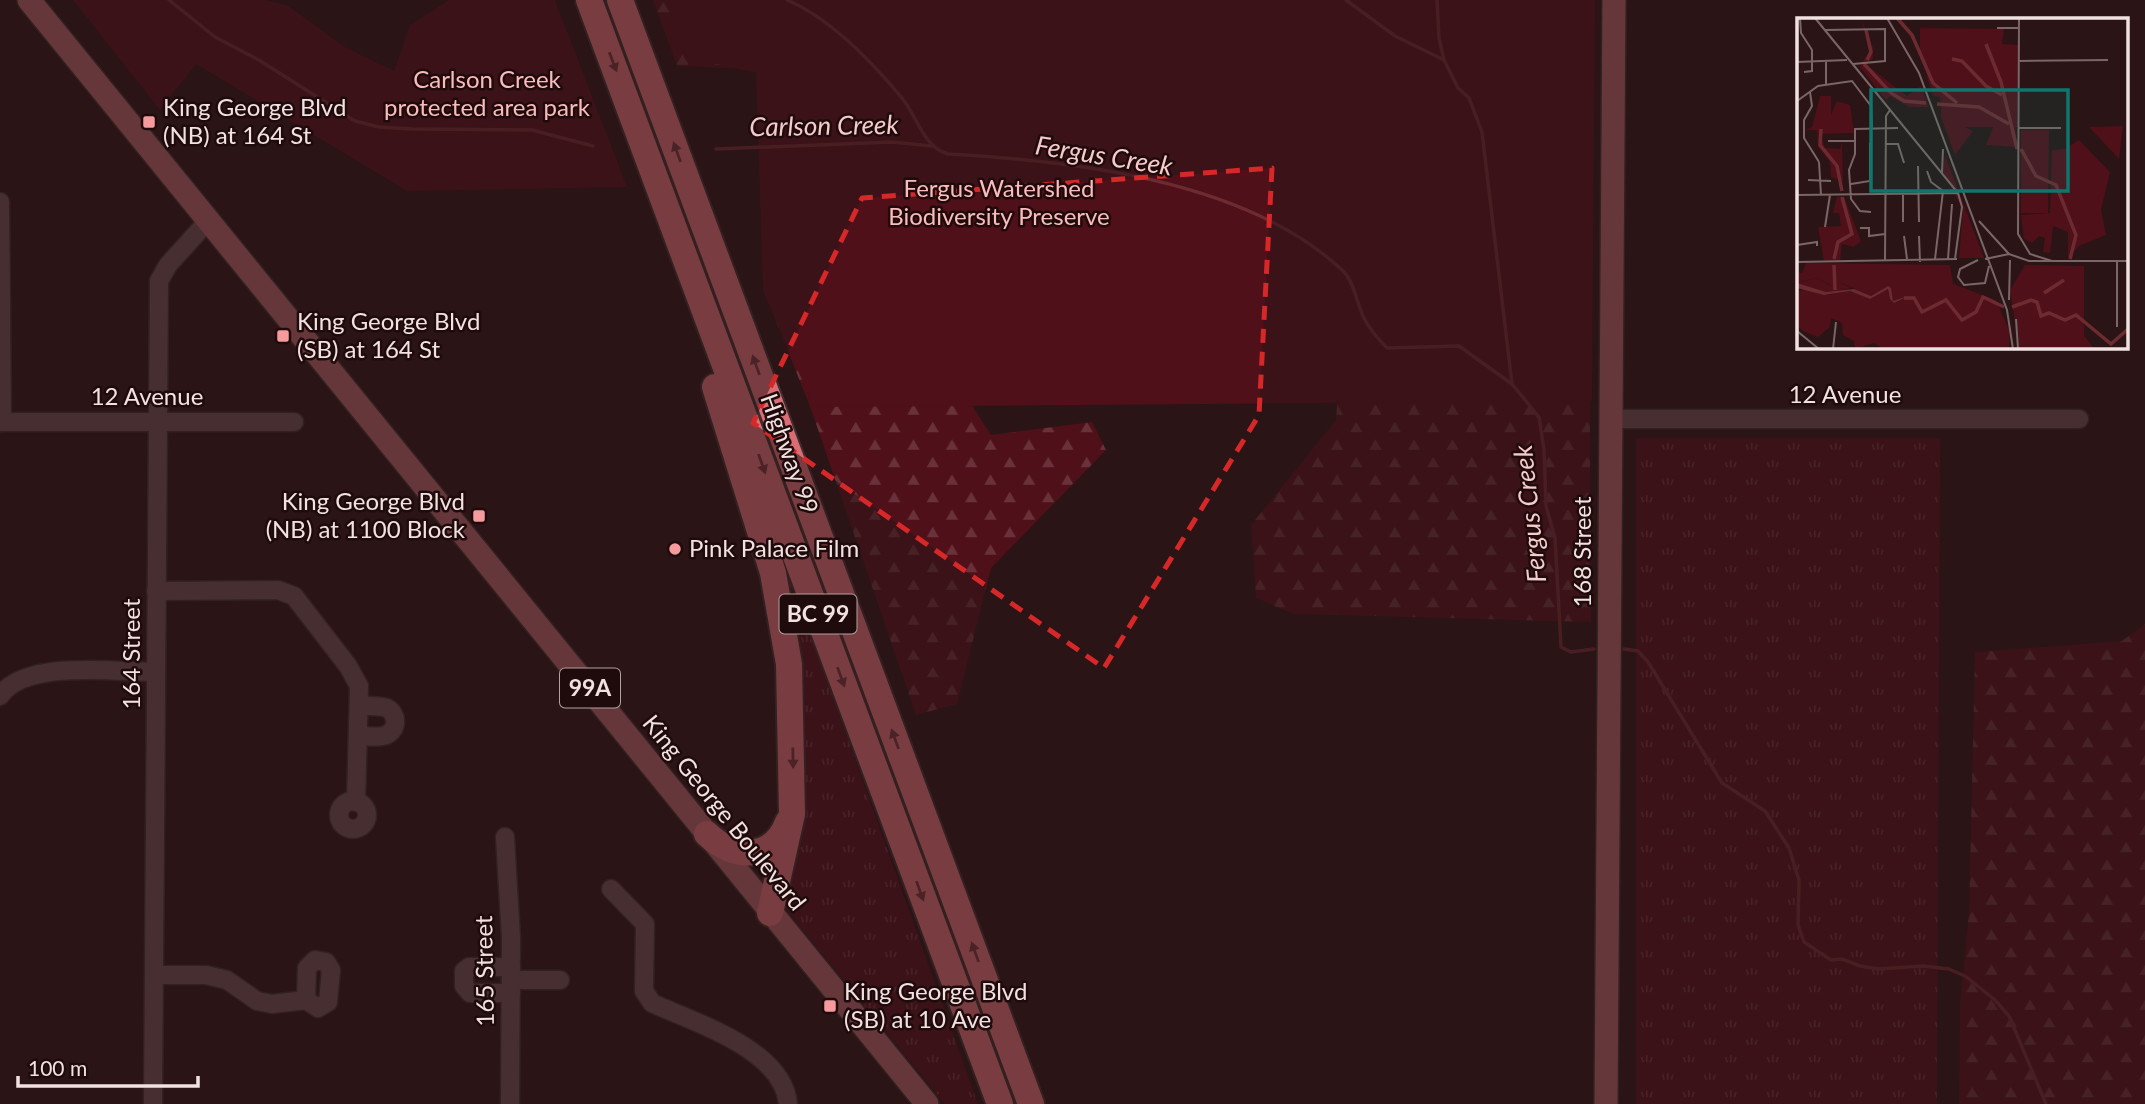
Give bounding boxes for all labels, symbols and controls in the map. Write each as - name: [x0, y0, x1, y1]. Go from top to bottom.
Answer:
- inset map: [1797, 18, 2128, 348]
- one-way arrow: [607, 52, 618, 73]
- park label: Carlson Creek protected area park: [384, 64, 591, 121]
- place label: King George Blvd (NB) at 164 St: [163, 92, 346, 149]
- water label: Carlson Creek: [749, 108, 900, 142]
- marker: King George Blvd (NB) at 164 St: [141, 114, 157, 130]
- water label: Fergus Creek: [1033, 128, 1176, 182]
- one-way arrow: [671, 141, 682, 162]
- park label: Fergus Watershed Biodiversity Preserve: [888, 173, 1110, 230]
- place label: King George Blvd (SB) at 164 St: [297, 306, 480, 363]
- marker: King George Blvd (SB) at 164 St: [275, 328, 291, 344]
- one-way arrow: [750, 354, 761, 375]
- street label: 12 Avenue: [1789, 379, 1901, 408]
- street label: 12 Avenue: [91, 381, 203, 410]
- street label: Highway 99: [755, 389, 826, 518]
- water label: Fergus Creek: [1506, 443, 1552, 585]
- one-way arrow: [756, 454, 767, 475]
- place label: King George Blvd (NB) at 1100 Block: [266, 486, 466, 543]
- street label: 168 Street: [1567, 496, 1596, 608]
- marker: King George Blvd (NB) at 1100 Block: [471, 508, 487, 524]
- place label: Pink Palace Film: [689, 533, 859, 562]
- marker: Pink Palace Film: [667, 541, 683, 557]
- road number: BC 99: [780, 594, 856, 634]
- street label: 164 Street: [116, 598, 145, 710]
- one-way arrow: [836, 667, 847, 688]
- road number: 99A: [560, 668, 620, 708]
- street label: King George Boulevard: [637, 708, 813, 916]
- one-way arrow: [890, 728, 901, 749]
- one-way arrow: [787, 748, 799, 770]
- one-way arrow: [915, 880, 926, 901]
- street label: 165 Street: [468, 915, 499, 1027]
- one-way arrow: [969, 942, 980, 963]
- place label: King George Blvd (SB) at 10 Ave: [844, 976, 1027, 1033]
- marker: King George Blvd (SB) at 10 Ave: [822, 998, 838, 1014]
- scale bar: [18, 1044, 198, 1088]
- text: 100 m: [28, 1055, 87, 1080]

